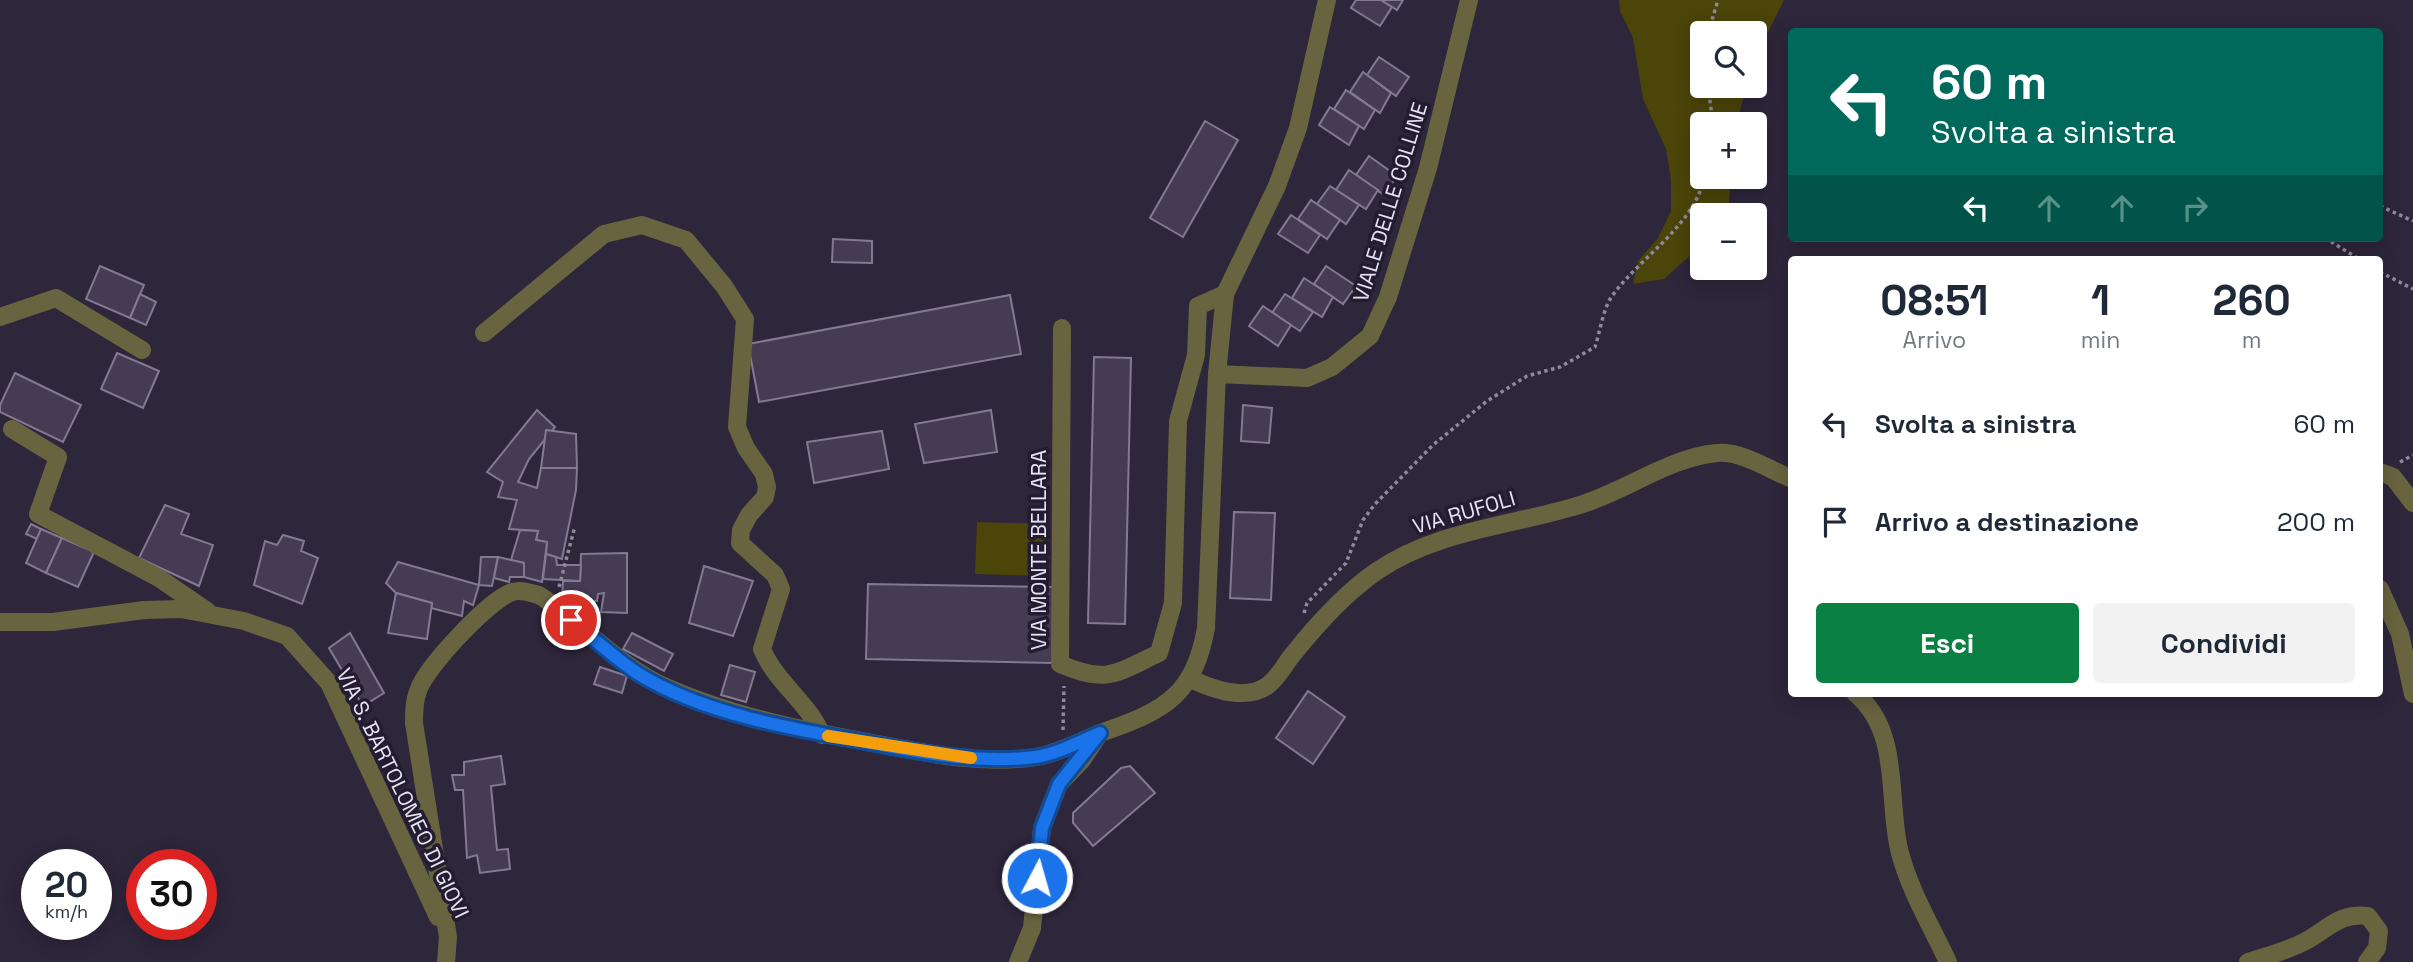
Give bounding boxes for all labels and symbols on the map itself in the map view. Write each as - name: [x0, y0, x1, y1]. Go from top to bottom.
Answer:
- street label: VIALE DELLE COLLINE: [1347, 99, 1433, 305]
- street label: VIA MONTE BELLARA: [1025, 450, 1052, 650]
- street label: VIA RUFOLI: [1410, 484, 1518, 540]
- pin: [541, 590, 601, 650]
- street label: VIA S. BARTOLOMEO DI GIOVI: [331, 664, 475, 922]
- position arrow: [1000, 841, 1074, 915]
- speed limit sign: 30: [126, 849, 217, 940]

